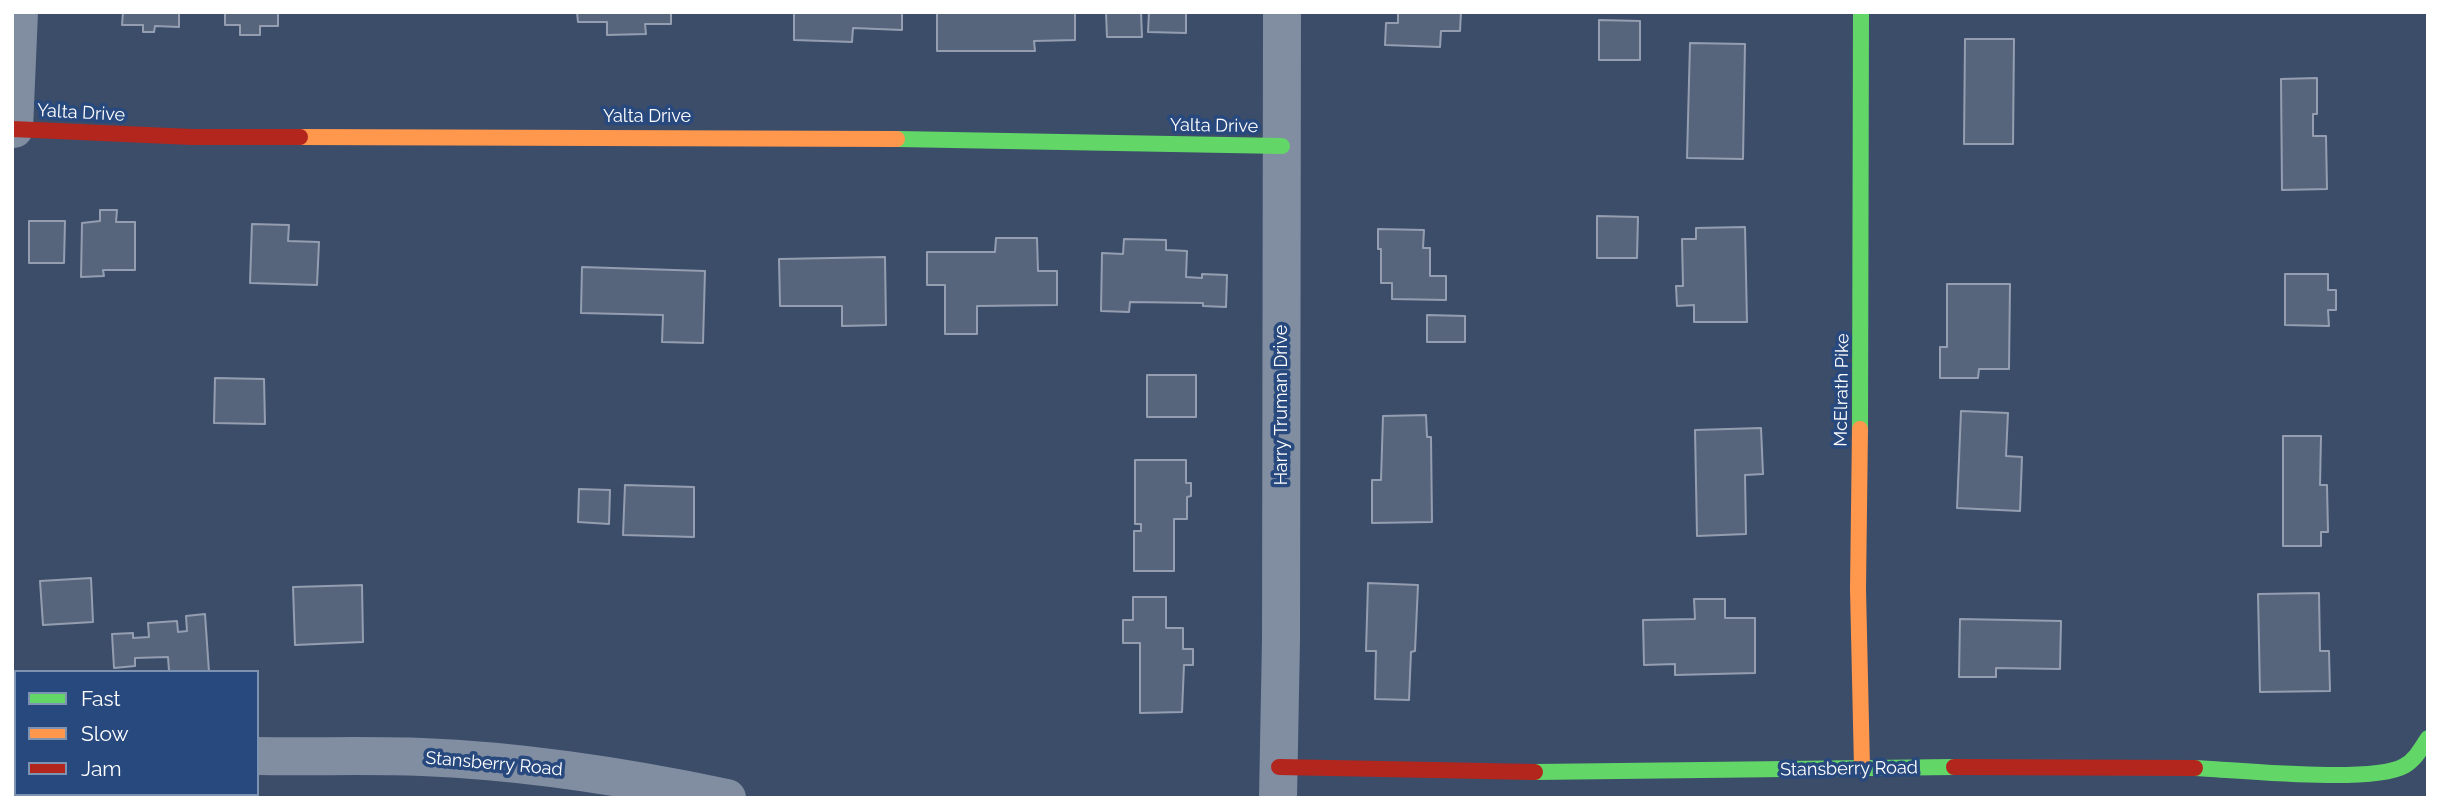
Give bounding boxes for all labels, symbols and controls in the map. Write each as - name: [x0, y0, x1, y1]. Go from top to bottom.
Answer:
- street label: Yalta Drive: [36, 100, 126, 126]
- street label: Yalta Drive: [603, 106, 691, 128]
- street label: Yalta Drive: [1170, 114, 1258, 138]
- street label: Harry Truman Drive: [1271, 325, 1293, 485]
- street label: McElrath Pike: [1830, 333, 1854, 447]
- legend: [14, 670, 259, 796]
- text: Fast: [81, 686, 121, 711]
- text: Slow: [81, 721, 129, 746]
- street label: Stansberry Road: [425, 747, 563, 781]
- text: Jam: [81, 756, 122, 781]
- street label: Stansberry Road: [1780, 757, 1918, 781]

